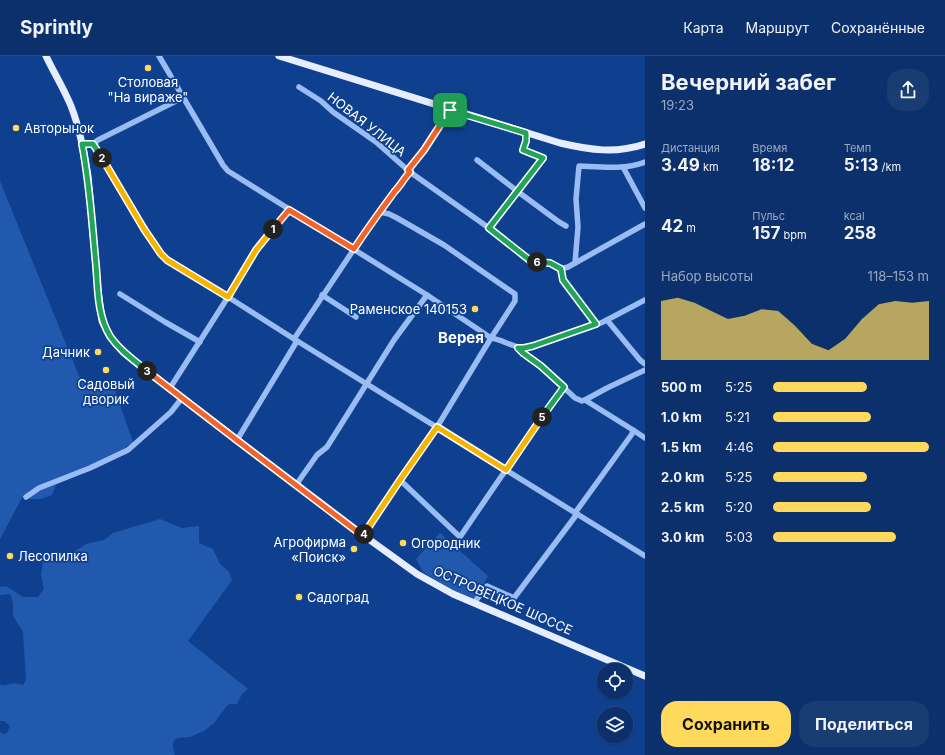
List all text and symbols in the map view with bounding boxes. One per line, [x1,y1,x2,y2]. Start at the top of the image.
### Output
text: Sprintly [20,16,93,39]
text: Карта [683,19,724,36]
text: Маршрут [746,19,809,36]
text: Сохранённые [831,19,925,36]
marker: Столовая "На вираже" [143,63,153,73]
text: Вечерний забег [661,69,836,95]
button: share [887,69,929,111]
place label: Столовая "На вираже" [108,74,188,105]
street label: НОВАЯ УЛИЦА [325,88,409,160]
pin [433,93,467,127]
text: 19:23 [661,97,694,113]
icon: arrive [439,99,461,121]
place label: Авторынок [24,120,94,136]
marker: Авторынок [11,123,21,133]
text: Дистанция [661,141,720,155]
text: Время [752,141,787,155]
text: Темп [844,141,871,155]
pin: 2 [92,148,112,168]
text: 2 [99,151,105,165]
text: 3.49 [661,155,700,175]
text: 18:12 [752,155,794,175]
text: 5:13 [844,155,879,175]
text: km [700,160,719,174]
text: /km [879,160,901,174]
text: Пульс [752,209,785,223]
text: kcal [844,209,865,223]
text: 42 [661,216,683,236]
pin: 1 [263,219,283,239]
text: m [683,221,696,235]
text: 1 [271,222,275,236]
text: 157 [752,223,780,243]
text: 258 [844,223,876,243]
text: bpm [780,228,807,242]
pin: 6 [527,252,547,272]
text: 6 [533,255,541,269]
text: Набор высоты [661,268,753,284]
text: 118–153 m [868,268,929,284]
place label: Раменское 140153 [350,301,467,317]
marker: Раменское 140153 [470,304,480,314]
district label: Верея [438,328,484,347]
place label: Дачник [42,344,90,360]
marker: Дачник [93,347,103,357]
pin: 3 [137,361,157,381]
text: 3 [143,364,151,378]
marker: Садовый дворик [101,365,111,375]
place label: Садовый дворик [77,376,135,407]
text: 500 m [661,379,702,395]
text: 5:25 [725,379,752,395]
pin: 5 [532,407,552,427]
text: 1.0 km [661,409,702,425]
text: 5:21 [725,409,750,425]
text: 5 [538,410,546,424]
text: 1.5 km [661,439,702,455]
text: 4:46 [725,439,754,455]
text: 2.0 km [661,469,704,485]
text: 5:25 [725,469,752,485]
text: 2.5 km [661,499,704,515]
text: 5:20 [725,499,753,515]
pin: 4 [354,524,374,544]
text: 4 [360,527,368,541]
text: 3.0 km [661,529,704,545]
text: 5:03 [725,529,753,545]
place label: Агрофирма «Поиск» [273,534,346,565]
place label: Огородник [411,535,481,551]
marker: Огородник [398,538,408,548]
marker: Агрофирма «Поиск» [349,544,359,554]
place label: Лесопилка [18,548,88,564]
marker: Лесопилка [5,551,15,561]
street label: ОСТРОВЕЦКОЕ ШОССЕ [431,562,575,638]
place label: Садоград [307,589,369,605]
marker: Садоград [294,592,304,602]
map controls [597,663,633,743]
button: locate [597,663,633,699]
button: Сохранить [661,701,791,747]
button: Поделиться [799,701,929,747]
button: layers [597,707,633,743]

